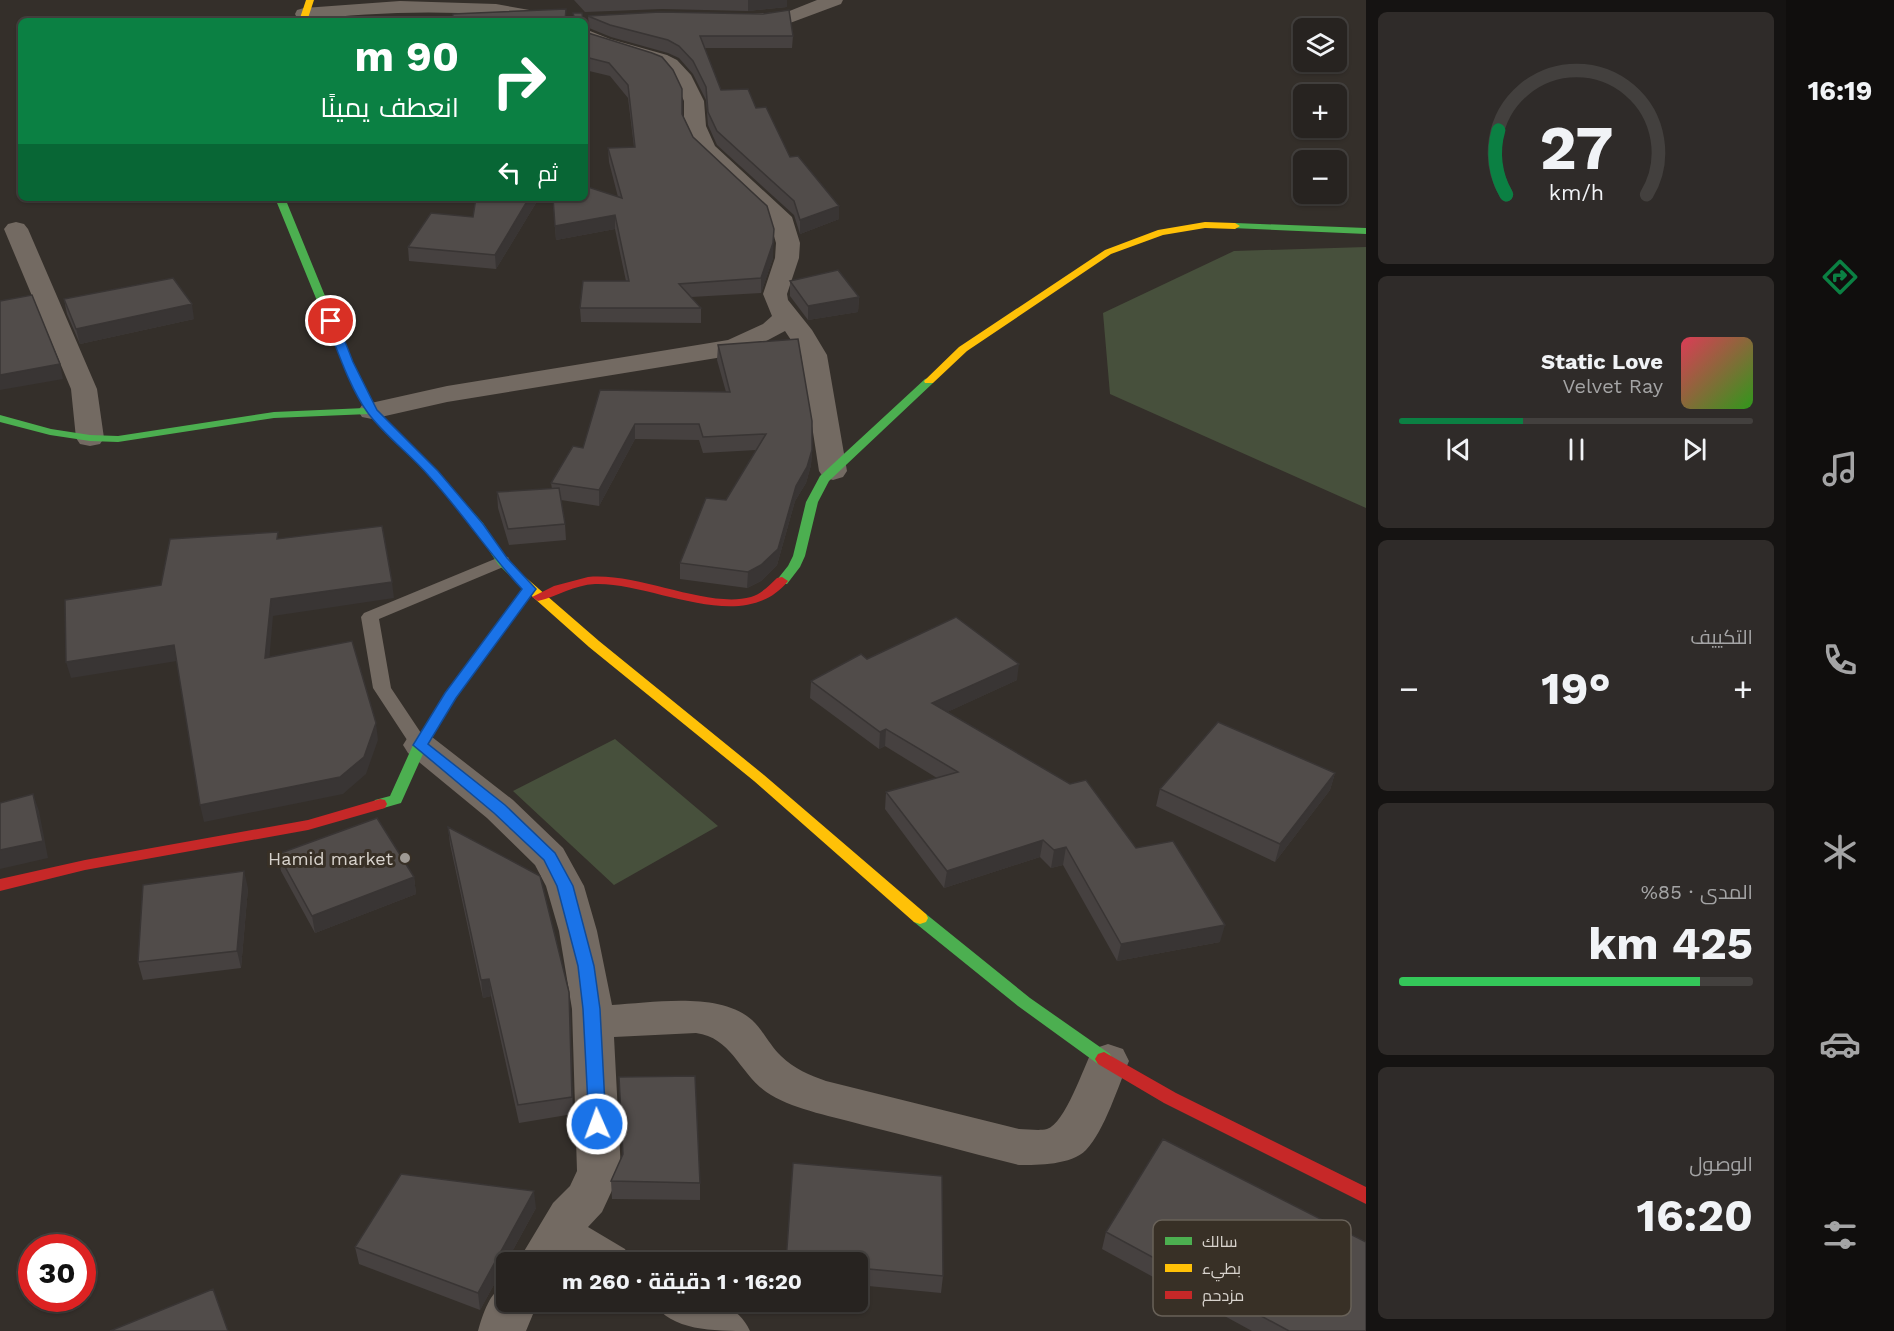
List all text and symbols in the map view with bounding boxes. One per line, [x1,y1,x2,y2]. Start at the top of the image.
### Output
map controls [1293,18,1347,204]
button: layers [1293,18,1347,72]
text: 90 m [355,32,459,81]
icon: right [480,42,558,120]
text: 16:19 [1808,75,1872,107]
button: + [1293,84,1347,138]
text: انعطف يمينًا [320,92,459,124]
text: 27 [1539,111,1613,184]
button: − [1293,150,1347,204]
icon: left [493,156,526,189]
text: ثم [538,161,558,186]
text: km/h [1548,180,1604,205]
icon: directions [1819,256,1861,298]
pin [305,295,356,346]
icon: arrive [314,304,347,337]
text: Static Love [1541,349,1663,374]
text: Velvet Ray [1563,374,1663,398]
icon: previous [1442,433,1475,466]
icon: pause [1560,433,1593,466]
icon: next [1678,433,1711,466]
icon: music [1819,448,1861,490]
text: التكييف [1690,625,1753,649]
icon: phone [1819,639,1861,681]
text: 19° [1541,662,1611,715]
text: − [1399,669,1419,708]
text: + [1733,669,1753,708]
icon: climate [1819,831,1861,873]
place label: Hamid market [268,848,393,869]
marker: Hamid market [398,851,412,865]
text: المدى · 85% [1641,880,1753,904]
text: 425 km [1588,917,1753,970]
icon: car [1819,1023,1861,1065]
position arrow [565,1092,629,1156]
text: الوصول [1689,1152,1753,1176]
text: 16:20 [1636,1189,1753,1242]
icon: filters [1819,1214,1861,1256]
legend [1153,1220,1351,1316]
text: سالك [1202,1232,1237,1251]
speed limit sign: 30 [18,1234,96,1312]
text: بطيء [1202,1259,1241,1282]
text: 16:20 · 1 دقيقة · 260 m [562,1269,802,1294]
text: مزدحم [1202,1286,1244,1307]

